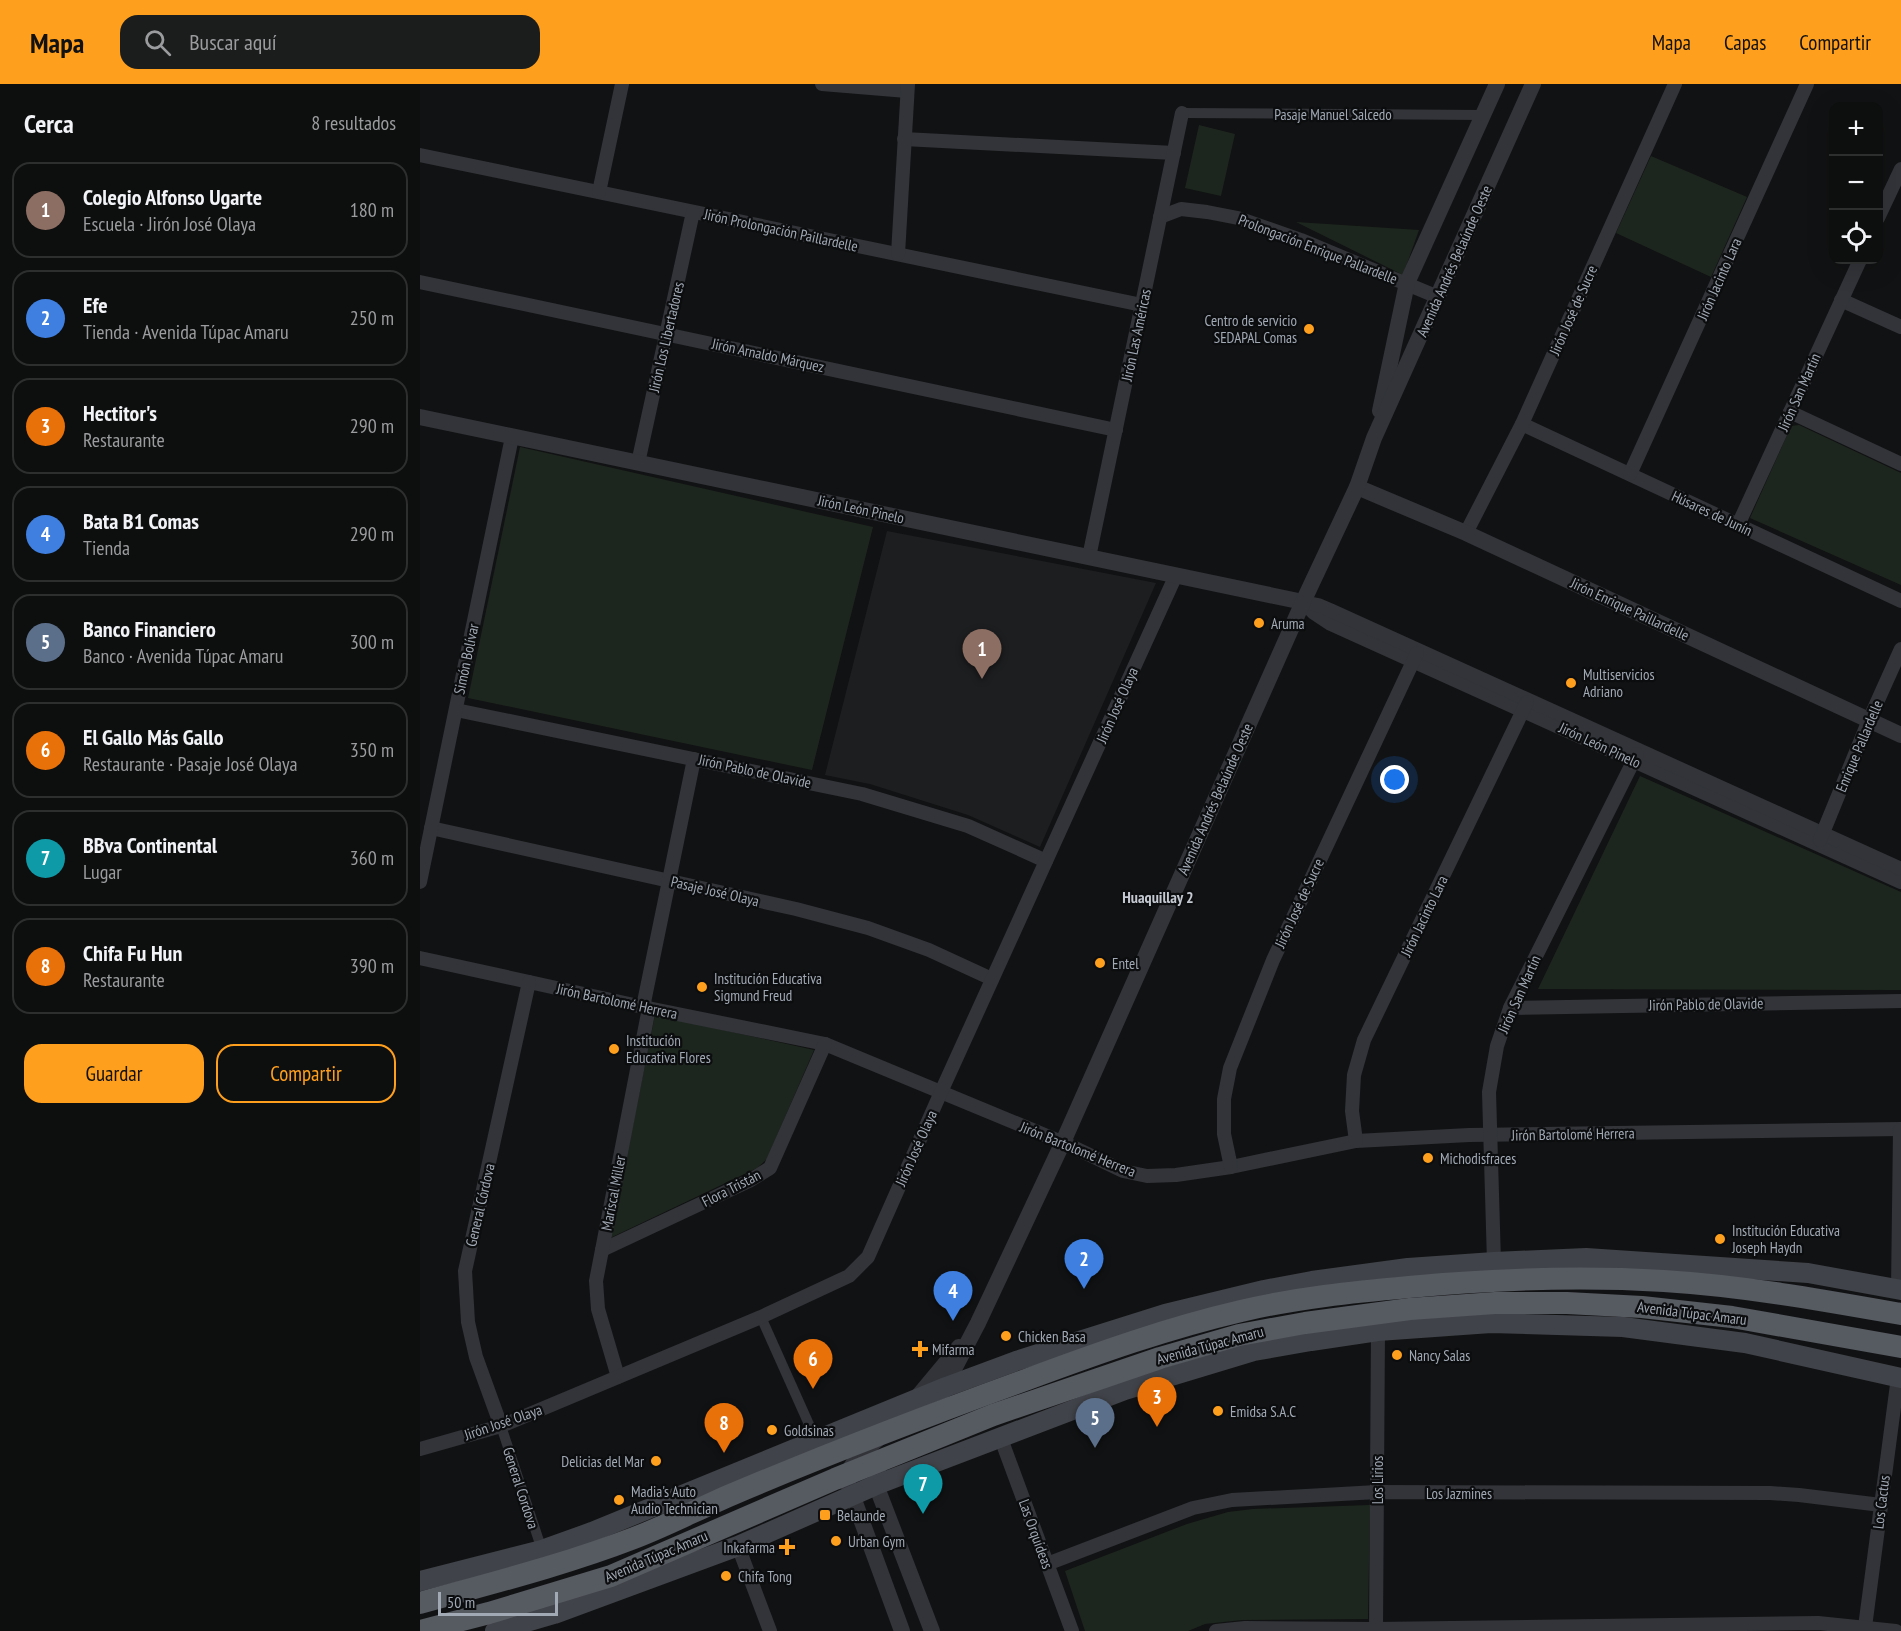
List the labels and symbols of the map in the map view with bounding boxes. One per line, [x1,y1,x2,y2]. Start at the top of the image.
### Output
street label: Pasaje Manuel Salcedo [1274,105,1392,124]
street label: Avenida Andrés Belaúnde Oeste [1412,182,1496,340]
street label: Jirón Prolongación Paillardelle [701,204,860,256]
street label: Prolongación Enrique Pallardelle [1236,210,1400,288]
street label: Jirón Jacinto Lara [1692,235,1746,324]
street label: Jirón José de Sucre [1544,262,1601,359]
street label: Jirón Los Libertadores [644,280,688,395]
street label: Jirón Las Américas [1117,287,1155,384]
place label: Centro de servicio SEDAPAL Comas [1204,311,1297,347]
marker: Centro de servicio SEDAPAL Comas [1302,322,1316,336]
street label: Jirón Arnaldo Márquez [709,334,826,376]
street label: Jirón San Martín [1773,350,1825,435]
street label: Húsares de Junín [1669,486,1755,540]
street label: Jirón León Pinelo [815,490,906,527]
street label: Jirón Enrique Paillardelle [1567,573,1692,645]
place label: Aruma [1271,614,1304,633]
marker: Aruma [1252,616,1266,630]
street label: Simón Bolívar [449,621,483,696]
pin: 1 [962,630,1002,679]
street label: Jirón José Olaya [1091,664,1142,747]
place label: Multiservicios Adriano [1583,665,1655,701]
marker: Multiservicios Adriano [1564,676,1578,690]
street label: Enrique Pallardelle [1831,697,1887,795]
street label: Jirón León Pinelo [1555,717,1644,772]
street label: Avenida Andrés Belaúnde Oeste [1173,720,1257,878]
street label: Jirón Pablo de Olavide [696,750,813,792]
your location [1380,765,1409,794]
street label: Jirón José de Sucre [1270,855,1328,952]
street label: Pasaje José Olaya [669,872,761,910]
street label: Jirón Jacinto Lara [1396,872,1452,961]
district label: Huaquillay 2 [1122,887,1194,907]
street label: Jirón San Martín [1493,952,1545,1037]
place label: Entel [1112,954,1139,973]
marker: Entel [1093,956,1107,970]
place label: Institución Educativa Sigmund Freud [714,969,822,1005]
street label: Jirón Bartolomé Herrera [554,979,679,1023]
marker: Institución Educativa Sigmund Freud [695,980,709,994]
street label: Jirón Pablo de Olavide [1648,994,1763,1015]
place label: Institución Educativa Flores [626,1031,711,1067]
marker: Institución Educativa Flores [607,1042,621,1056]
street label: Jirón José Olaya [890,1107,941,1190]
street label: Jirón Bartolomé Herrera [1016,1117,1139,1181]
street label: Jirón Bartolomé Herrera [1510,1123,1635,1145]
place label: Michodisfraces [1440,1149,1516,1168]
marker: Michodisfraces [1421,1151,1435,1165]
street label: Mariscal Miller [596,1153,630,1232]
street label: General Córdova [461,1162,499,1248]
street label: Flora Tristán [698,1165,764,1211]
place label: Institución Educativa Joseph Haydn [1731,1221,1840,1257]
marker: Institución Educativa Joseph Haydn [1713,1232,1727,1246]
pin: 2 [1064,1240,1104,1289]
pin: 4 [934,1272,972,1321]
street label: Avenida Túpac Amaru [1636,1297,1748,1329]
street label: Avenida Túpac Amaru [1154,1322,1266,1368]
place label: Chicken Basa [1018,1327,1086,1346]
marker: Chicken Basa [999,1329,1013,1343]
pin: 6 [794,1340,832,1389]
place label: Mifarma [932,1340,975,1359]
marker: Mifarma [913,1342,927,1356]
place label: Nancy Salas [1409,1346,1470,1365]
marker: Nancy Salas [1390,1348,1404,1362]
pin: 3 [1138,1378,1176,1427]
pin: 5 [1076,1398,1114,1448]
street label: Jirón José Olaya [461,1400,544,1445]
place label: Emidsa S.A.C [1230,1402,1296,1421]
pin: 8 [704,1404,744,1453]
marker: Emidsa S.A.C [1211,1404,1225,1418]
place label: Goldsinas [784,1421,834,1440]
marker: Goldsinas [765,1423,779,1437]
street label: General Cordova [499,1445,543,1531]
place label: Delicias del Mar [561,1452,645,1471]
marker: Delicias del Mar [649,1454,663,1468]
street label: Los Lirios [1368,1456,1387,1504]
pin: 7 [904,1464,942,1514]
street label: Los Cactus [1868,1474,1894,1530]
place label: Madia's Auto Audio Technician [631,1482,718,1518]
street label: Los Jazmines [1426,1484,1492,1503]
marker: Madia's Auto Audio Technician [612,1493,626,1507]
street label: Las Orquídeas [1015,1497,1057,1571]
place label: Belaunde [837,1506,886,1525]
marker: Belaunde [818,1508,832,1522]
street label: Avenida Túpac Amaru [602,1526,710,1586]
place label: Urban Gym [848,1532,905,1551]
marker: Urban Gym [829,1534,843,1548]
place label: Inkafarma [723,1538,775,1557]
marker: Inkafarma [780,1540,794,1554]
place label: Chifa Tong [738,1567,792,1586]
marker: Chifa Tong [719,1569,733,1583]
scale bar [438,1589,558,1616]

